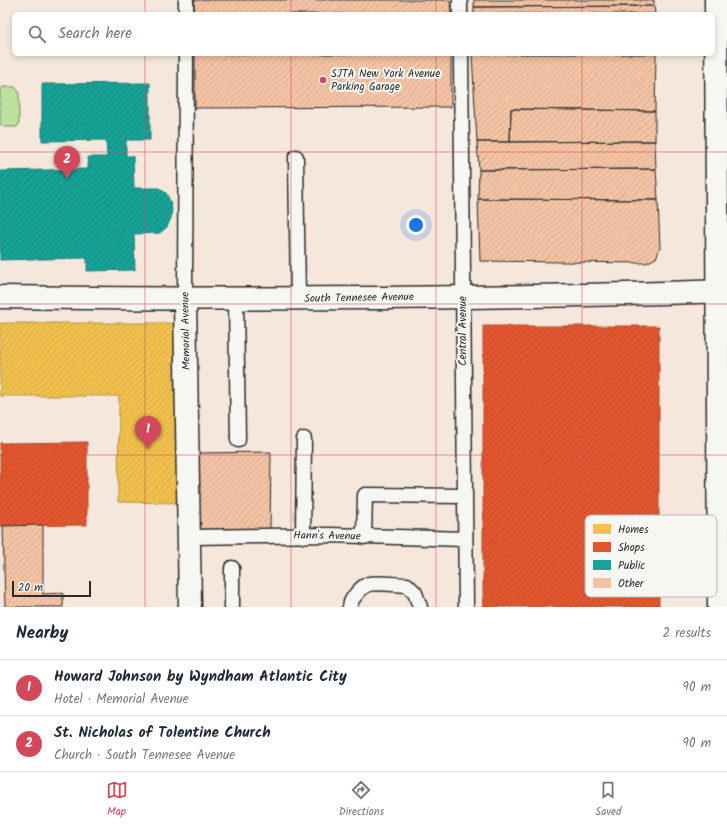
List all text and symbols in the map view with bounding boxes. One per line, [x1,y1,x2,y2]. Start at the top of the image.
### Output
search box [12,12,715,56]
text: Search here [58,22,132,46]
icon: search [26,23,48,45]
place label: SJTA New York Avenue Parking Garage [331,65,440,96]
marker: SJTA New York Avenue Parking Garage [318,75,328,85]
pin: 2 [54,146,80,179]
your location [406,215,426,235]
street label: South Tennesee Avenue [304,288,414,308]
street label: Memorial Avenue [176,292,196,370]
street label: Central Avenue [454,296,472,366]
pin: 1 [135,416,161,449]
legend [585,515,717,597]
text: Homes [618,521,649,539]
street label: Hann's Avenue [293,526,361,546]
text: Shops [618,539,645,557]
text: Public [618,557,645,575]
text: Other [618,575,645,593]
scale bar [12,579,91,598]
text: 20 m [18,579,43,597]
text: Nearby [16,620,68,647]
text: 2 results [663,623,711,644]
text: Howard Johnson by Wyndham Atlantic City [54,665,347,689]
text: 1 [27,677,31,698]
text: 90 m [683,677,711,698]
text: Hotel · Memorial Avenue [54,689,189,710]
text: St. Nicholas of Tolentine Church [54,721,271,745]
text: 2 [25,733,33,754]
text: 90 m [683,733,711,754]
text: Church · South Tennesee Avenue [54,745,235,766]
tab: Map [106,779,128,821]
tab: Directions [339,779,384,821]
tab: Saved [595,779,621,821]

